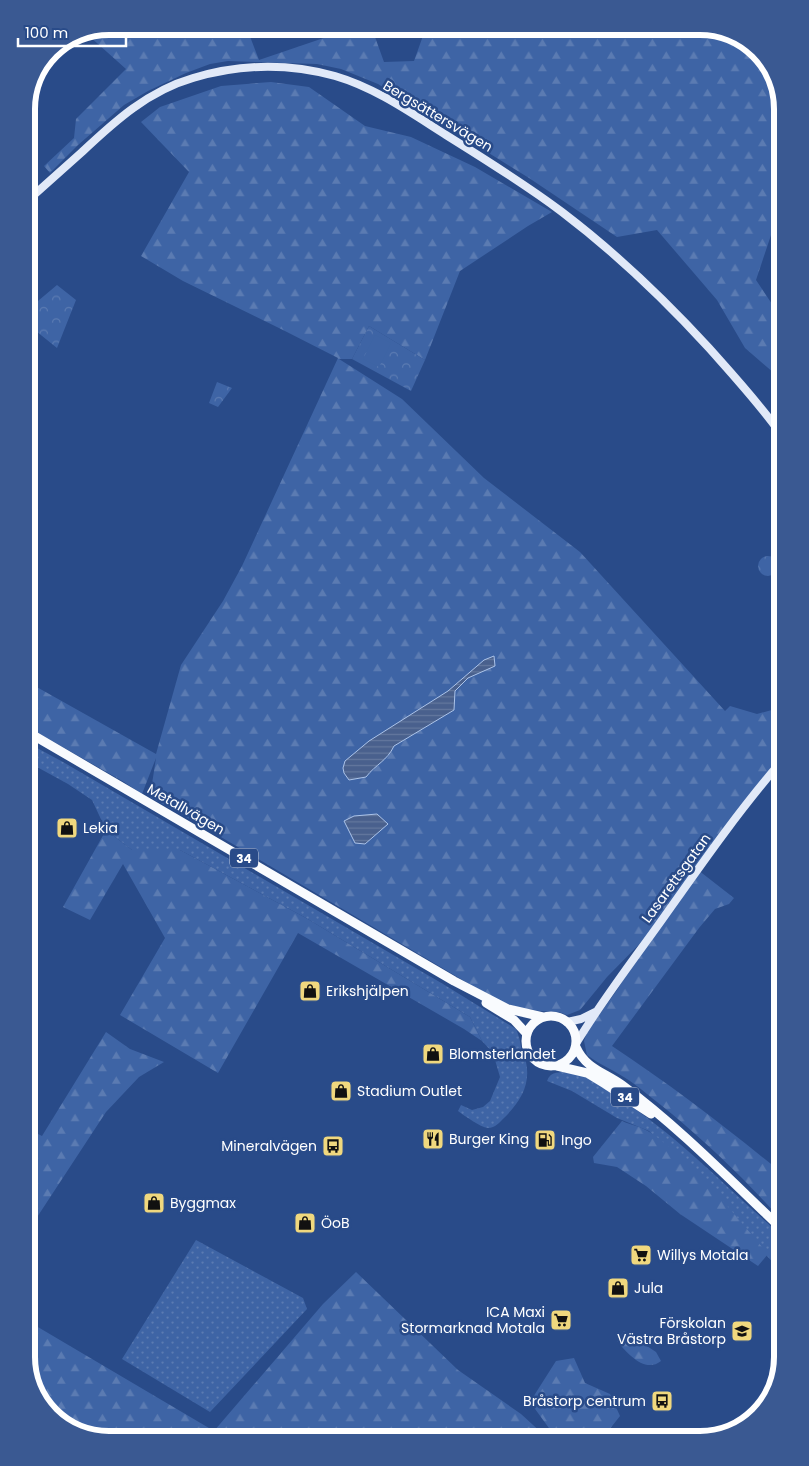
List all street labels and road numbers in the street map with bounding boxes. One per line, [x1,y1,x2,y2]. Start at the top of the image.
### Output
street label: Bergsättersvägen [379,75,497,157]
street label: Metallvägen [143,779,229,839]
street label: Lasarettsgatan [637,829,715,927]
road number: 34 [230,848,258,868]
road number: 34 [611,1088,639,1106]

